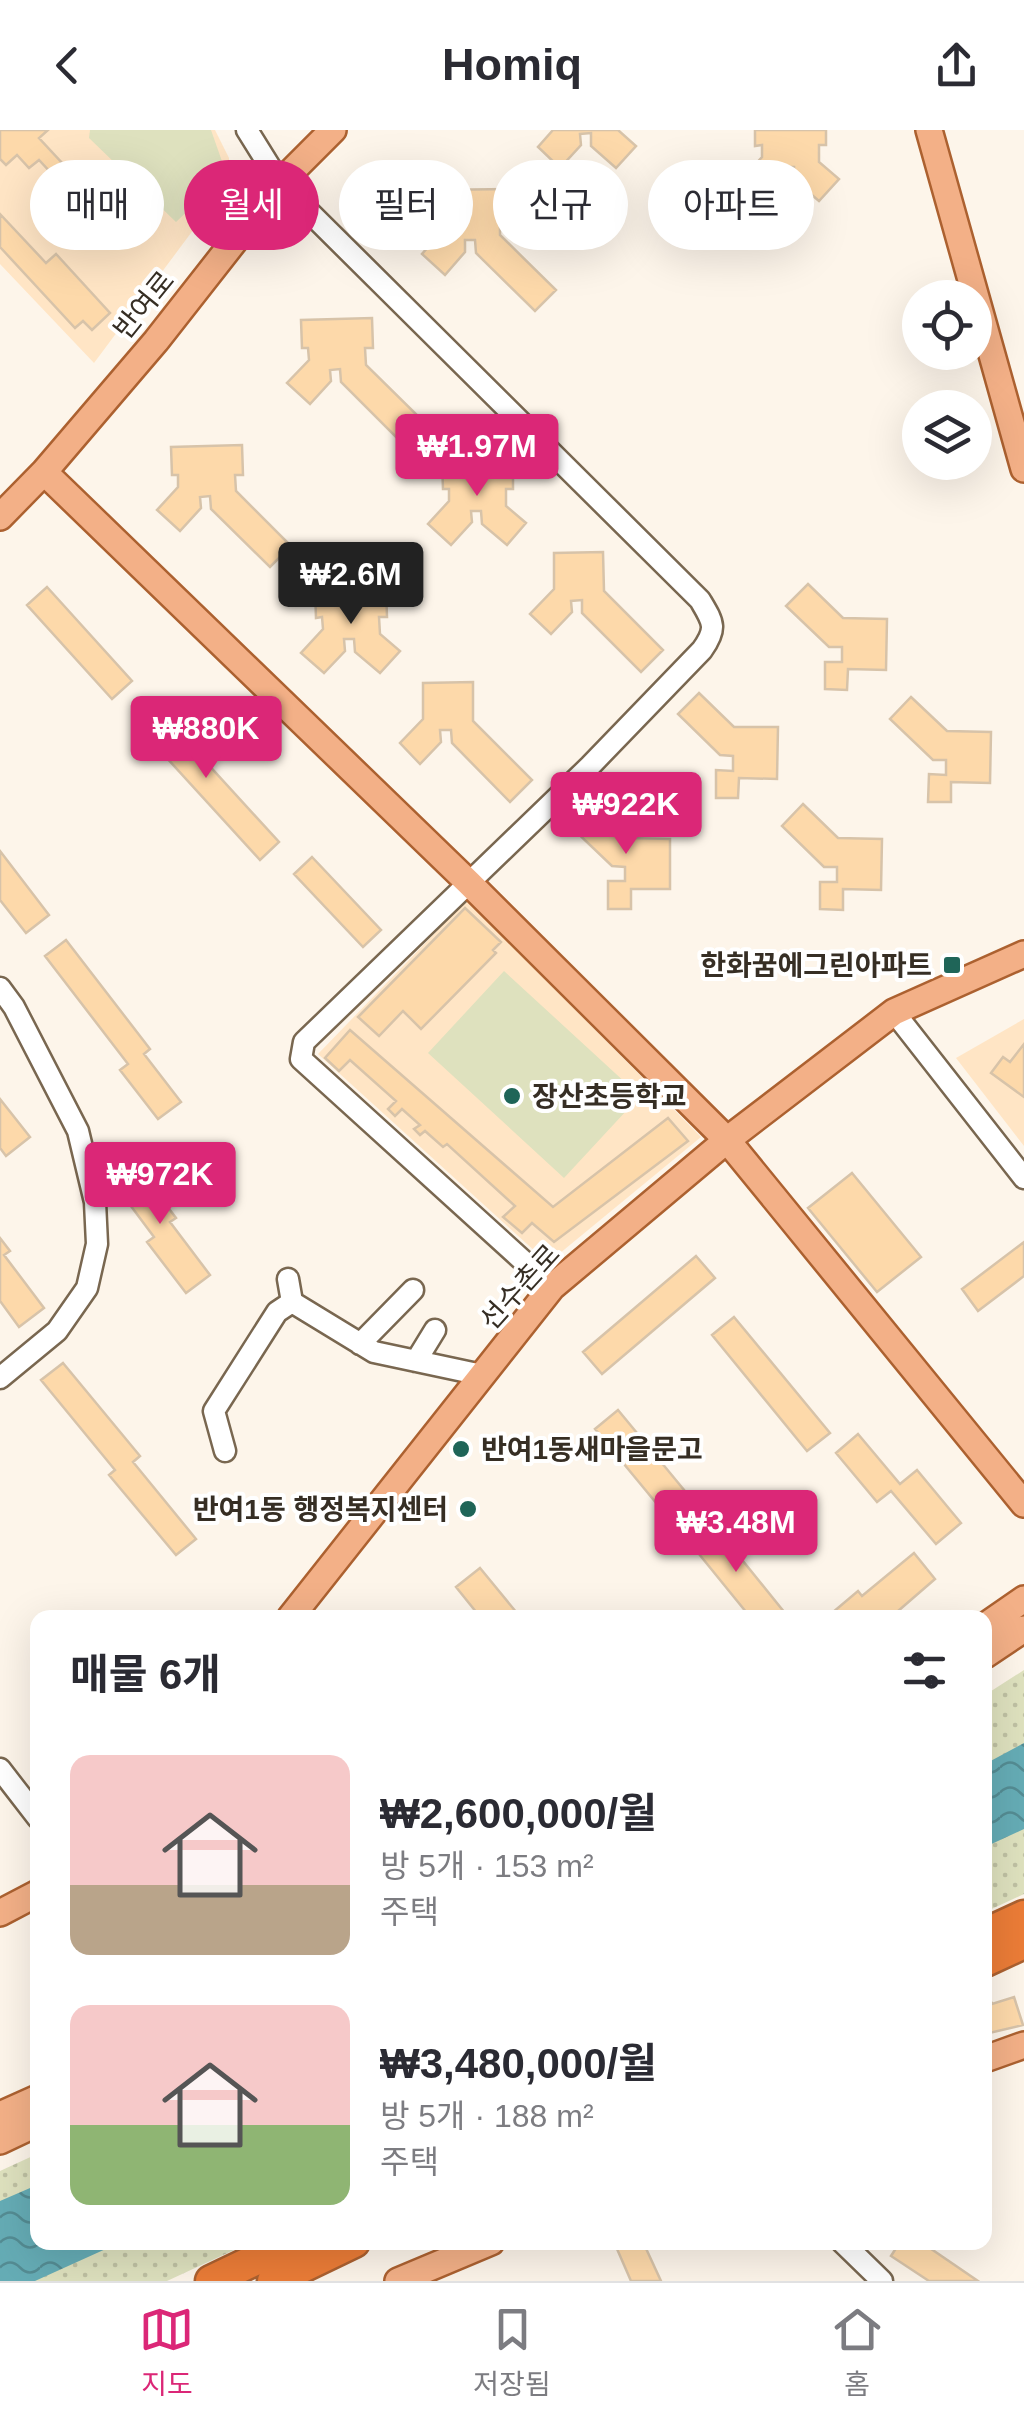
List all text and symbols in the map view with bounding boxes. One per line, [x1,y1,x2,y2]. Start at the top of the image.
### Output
icon: back [40,38,95,93]
icon: share [929,38,984,93]
text: Homiq [442,39,582,90]
chip: 매매 [30,160,164,250]
chip: 월세 [184,160,319,250]
chip: 필터 [339,160,473,250]
chip: 신규 [493,160,628,250]
chip: 아파트 [648,160,814,250]
street label: 반여로 [108,265,180,345]
map controls [902,280,992,480]
button: locate [902,280,992,370]
button: layers [902,390,992,480]
pin: ₩1.97M [396,414,558,499]
text: ₩1.97M [417,428,537,464]
pin: ₩2.6M [281,542,421,627]
text: ₩2.6M [300,556,402,592]
pin: ₩880K [136,696,276,781]
text: ₩880K [153,710,259,746]
pin: ₩922K [556,772,696,857]
text: ₩922K [573,786,679,822]
place label: 한화꿈에그린아파트 [700,950,932,981]
marker: 한화꿈에그린아파트 [941,954,963,976]
place label: 장산초등학교 [532,1081,687,1112]
marker: 장산초등학교 [501,1085,523,1107]
pin: ₩972K [90,1142,230,1227]
text: ₩972K [107,1156,213,1192]
street label: 선수촌로 [474,1238,566,1336]
place label: 반여1동새마을문고 [481,1434,703,1465]
marker: 반여1동새마을문고 [450,1438,472,1460]
pin: ₩3.48M [655,1490,817,1575]
place label: 반여1동 행정복지센터 [193,1494,448,1525]
marker: 반여1동 행정복지센터 [457,1498,479,1520]
text: ₩3.48M [676,1504,796,1540]
icon: filters [897,1643,952,1698]
text: 매물 6개 [70,1651,221,1698]
text: ₩2,600,000/월 [380,1790,657,1837]
icon: home [150,1795,270,1915]
text: 방 5개 · 153 m² [380,1848,594,1884]
text: 주택 [380,1894,439,1930]
text: ₩3,480,000/월 [380,2040,657,2087]
icon: home [150,2045,270,2165]
text: 방 5개 · 188 m² [380,2098,594,2134]
text: 주택 [380,2144,439,2180]
tab: 지도 [139,2302,194,2402]
tab: 저장됨 [473,2302,551,2402]
tab: 홈 [830,2302,885,2402]

